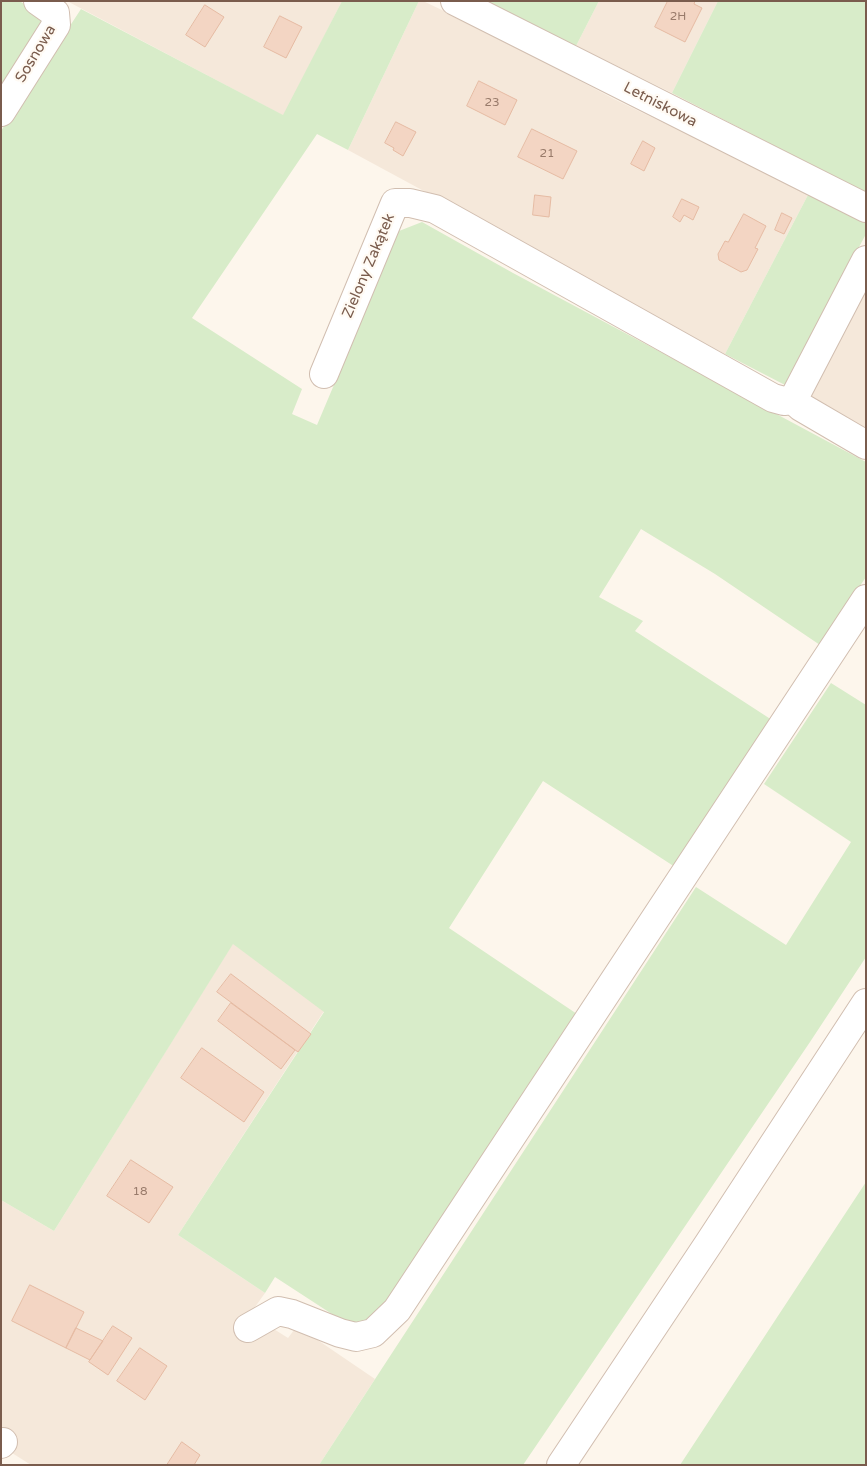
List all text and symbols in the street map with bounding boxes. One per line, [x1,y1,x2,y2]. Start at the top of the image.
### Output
house number: 2H [670,10,686,24]
street label: Sosnowa [12,22,60,86]
street label: Letniskowa [620,79,700,131]
house number: 23 [484,96,500,110]
house number: 21 [539,147,555,161]
street label: Zielony Zakątek [339,211,399,321]
house number: 18 [132,1185,148,1199]

